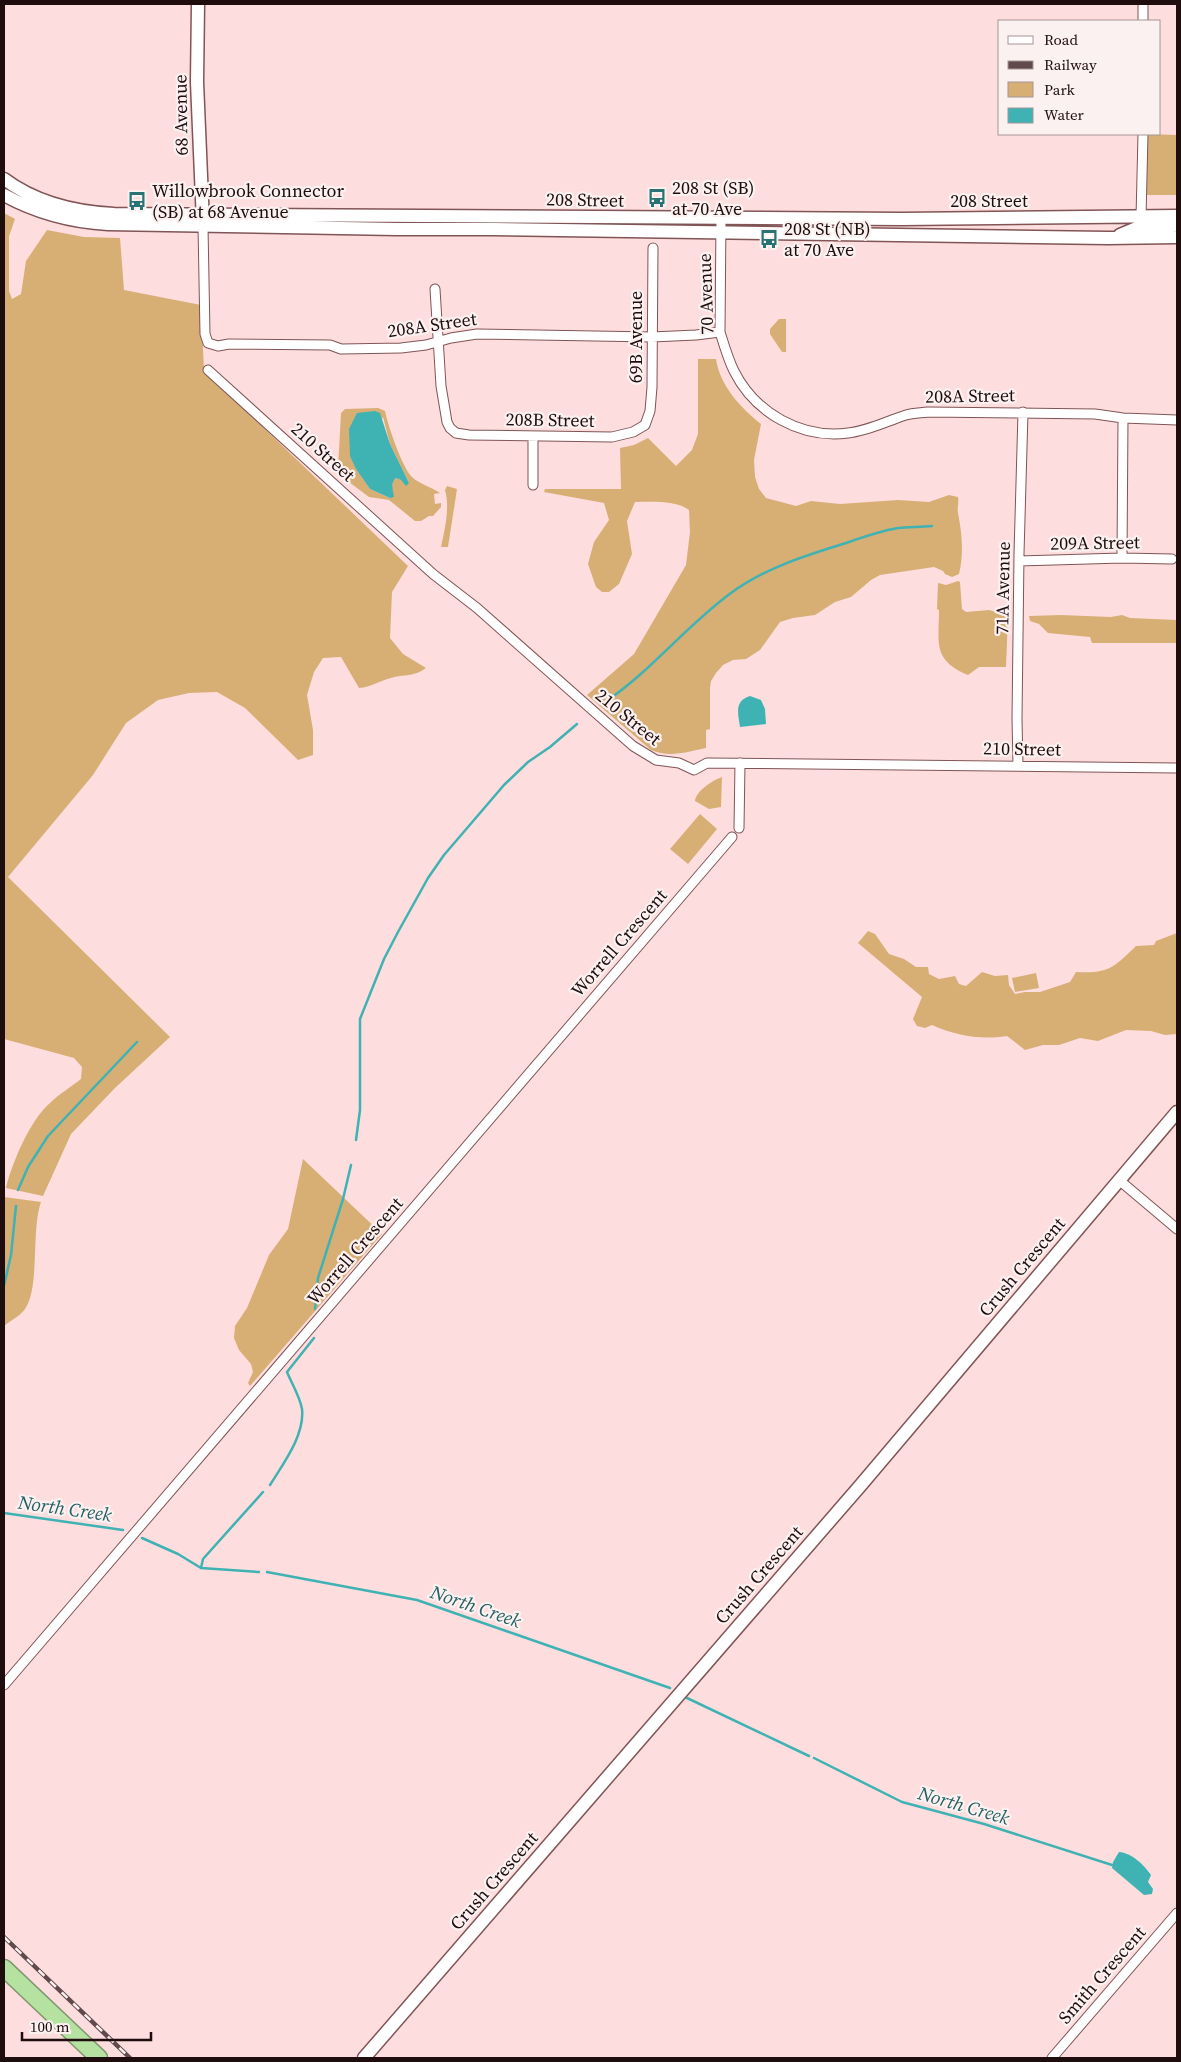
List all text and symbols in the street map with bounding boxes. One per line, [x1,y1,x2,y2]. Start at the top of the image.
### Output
legend [998,20,1161,135]
text: Road [1044,29,1078,50]
text: Railway [1044,54,1097,75]
street label: 68 Avenue [167,74,194,156]
text: Park [1044,79,1076,100]
text: Water [1044,104,1085,125]
place label: 208 St (SB) at 70 Ave [672,175,754,221]
place label: Willowbrook Connector (SB) at 68 Avenue [152,178,344,224]
street label: 208 Street [546,186,624,213]
bus stop icon: 208 St (SB) at 70 Ave [646,187,668,209]
street label: 208 Street [950,188,1028,213]
bus stop icon: Willowbrook Connector (SB) at 68 Avenue [126,190,148,212]
place label: 208 St (NB) at 70 Ave [784,216,871,262]
bus stop icon: 208 St (NB) at 70 Ave [758,228,780,250]
street label: 70 Avenue [692,253,719,335]
street label: 69B Avenue [623,291,648,383]
street label: 208A Street [386,306,478,343]
street label: 208A Street [925,382,1015,409]
street label: 208B Street [505,406,595,433]
street label: 210 Street [286,416,361,487]
street label: 209A Street [1050,529,1140,556]
street label: 71A Avenue [989,541,1016,635]
street label: 210 Street [590,682,666,751]
street label: 210 Street [983,735,1061,762]
street label: Worrell Crescent [565,883,673,1002]
street label: Worrell Crescent [301,1191,409,1310]
street label: Crush Crescent [973,1212,1071,1322]
water label: North Creek [16,1488,113,1527]
street label: Crush Crescent [709,1520,808,1629]
water label: North Creek [426,1578,525,1634]
water label: North Creek [914,1779,1013,1830]
street label: Crush Crescent [444,1826,543,1935]
street label: Smith Crescent [1052,1920,1151,2029]
scale bar [22,2010,151,2042]
text: 100 m [30,2016,70,2037]

